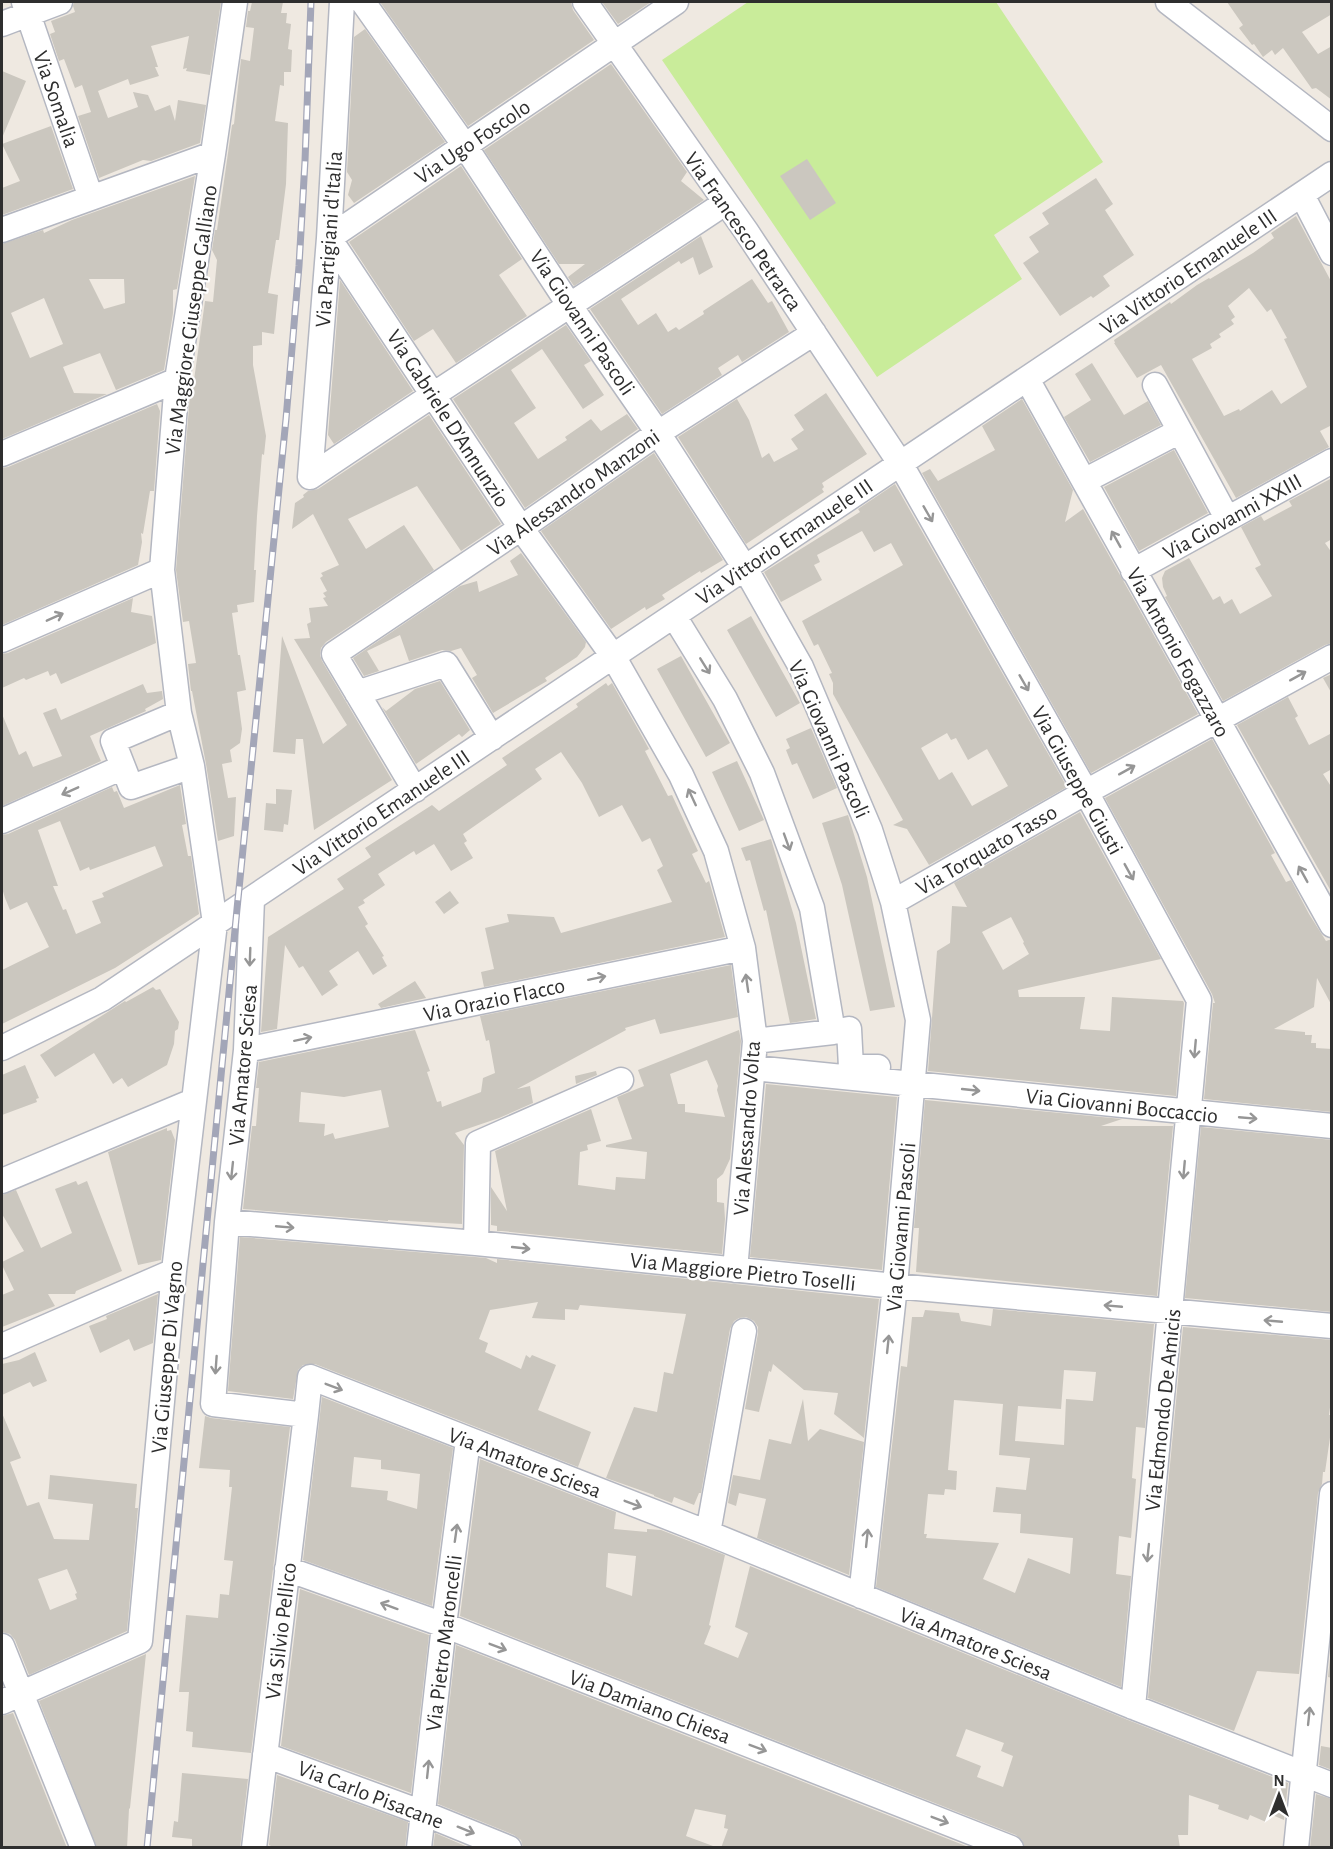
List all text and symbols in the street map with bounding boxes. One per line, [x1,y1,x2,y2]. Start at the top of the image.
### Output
street label: Via Somalia [29,48,83,151]
street label: Via Ugo Foscolo [411,95,534,188]
street label: Via Francesco Petrarca [680,148,806,315]
street label: Via Partigiani d'Italia [312,150,346,328]
street label: Via Maggiore Giuseppe Galliano [161,184,221,457]
street label: Via Vittorio Emanuele III [1096,205,1281,339]
street label: Via Giovanni Pascoli [525,246,639,399]
street label: Via Gabriele D'Annunzio [383,326,514,511]
street label: Via Alessandro Manzoni [483,425,664,561]
street label: Via Giovanni XXIII [1159,470,1305,564]
street label: Via Vittorio Emanuele III [692,475,877,609]
one-way arrow [923,505,935,522]
one-way arrow [1110,531,1122,548]
street label: Via Antonio Fogazzaro [1122,564,1234,741]
one-way arrow [46,610,64,622]
one-way arrow [699,657,711,674]
street label: Via Giovanni Pascoli [784,657,874,822]
one-way arrow [1289,670,1306,682]
one-way arrow [1019,674,1031,691]
street label: Via Giuseppe Giusti [1027,703,1127,858]
street label: Via Vittorio Emanuele III [289,746,474,880]
one-way arrow [1118,764,1135,776]
one-way arrow [61,785,79,797]
one-way arrow [685,789,697,807]
street label: Via Torquato Tasso [912,801,1061,899]
one-way arrow [783,832,794,850]
one-way arrow [1123,863,1135,880]
one-way arrow [1297,866,1309,883]
one-way arrow [244,947,255,967]
one-way arrow [587,972,606,983]
street label: Via Orazio Flacco [421,974,567,1026]
one-way arrow [742,974,753,993]
street label: Via Amatore Sciesa [225,983,261,1147]
one-way arrow [294,1032,313,1044]
one-way arrow [1189,1039,1200,1059]
street label: Via Alessandro Volta [730,1040,764,1216]
one-way arrow [960,1085,980,1096]
street label: Via Giovanni Boccaccio [1025,1085,1219,1127]
one-way arrow [1238,1113,1258,1124]
street label: Via Giovanni Pascoli [883,1141,919,1313]
one-way arrow [1178,1160,1189,1180]
one-way arrow [226,1161,237,1180]
one-way arrow [274,1222,294,1233]
one-way arrow [510,1243,530,1254]
street label: Via Maggiore Pietro Toselli [629,1249,857,1295]
street label: Via Giuseppe Di Vagno [148,1260,186,1454]
one-way arrow [1103,1300,1123,1311]
street label: Via Edmondo De Amicis [1141,1308,1185,1513]
one-way arrow [1264,1315,1284,1326]
one-way arrow [883,1334,894,1354]
one-way arrow [210,1355,221,1375]
one-way arrow [324,1382,343,1393]
street label: Via Amatore Sciesa [445,1424,604,1502]
one-way arrow [623,1499,642,1510]
one-way arrow [451,1524,462,1544]
one-way arrow [862,1528,873,1548]
one-way arrow [1142,1542,1153,1562]
street label: Via Pietro Maroncelli [422,1554,466,1733]
street label: Via Silvio Pellico [262,1561,300,1701]
one-way arrow [380,1599,399,1610]
street label: Via Amatore Sciesa [896,1603,1055,1684]
one-way arrow [489,1642,507,1653]
street label: Via Damiano Chiesa [566,1666,733,1748]
one-way arrow [1304,1707,1315,1727]
one-way arrow [748,1744,767,1755]
street label: Via Carlo Pisacane [295,1757,447,1833]
one-way arrow [423,1759,434,1779]
north arrow [1249,1765,1309,1825]
text: N [1273,1773,1285,1789]
one-way arrow [930,1815,949,1826]
one-way arrow [456,1825,475,1836]

